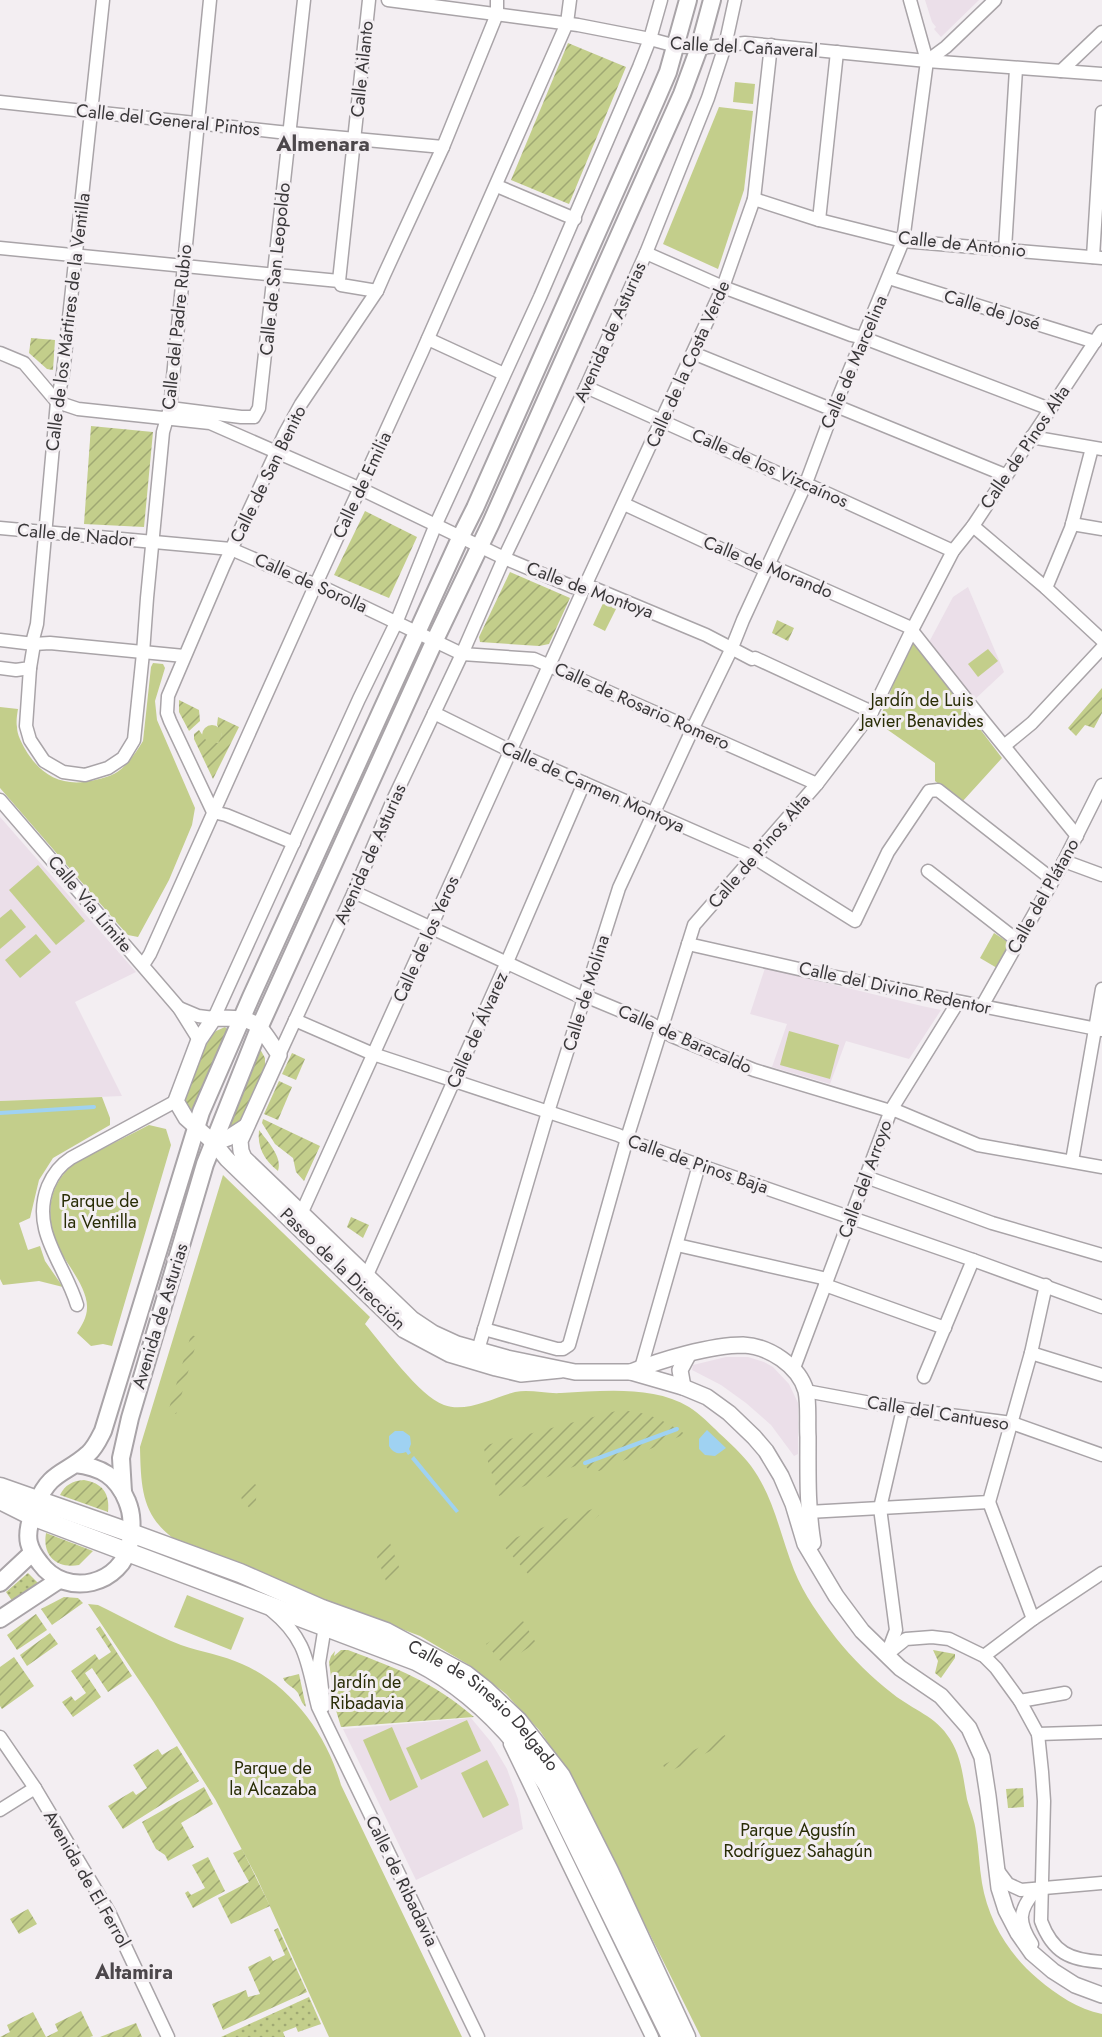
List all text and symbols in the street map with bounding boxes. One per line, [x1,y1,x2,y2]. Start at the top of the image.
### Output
street label: Calle Ailanto [344,19,380,119]
street label: Calle del Cañaveral [669,30,819,64]
street label: Calle del General Pintos [75,97,261,143]
district label: Almenara [275,129,370,159]
street label: Calle de San Leopoldo [253,181,297,357]
street label: Calle de los Mártires de la Ventilla [39,191,97,453]
street label: Calle de Antonio [897,224,1027,264]
street label: Calle del Padre Rubio [155,243,199,411]
street label: Avenida de Asturias [567,258,653,406]
street label: Calle de la Costa Verde [639,276,737,452]
street label: Calle de José [941,283,1043,337]
street label: Calle de Marcelina [814,291,894,433]
street label: Calle de Pinos Alta [974,380,1076,514]
street label: Calle de San Benito [223,401,313,547]
street label: Calle de los Vizcaínos [688,422,852,514]
street label: Calle de Emilia [326,427,398,543]
street label: Calle de Nador [16,517,137,553]
street label: Calle de Morando [699,529,837,605]
street label: Calle de Sorolla [250,546,372,620]
street label: Calle de Montoya [523,555,657,625]
street label: Calle de Rosario Romero [550,656,734,757]
park label: Jardín de Luis Javier Benavides [858,687,984,734]
street label: Calle de Carmen Montoya [497,735,689,839]
street label: Avenida de Asturias [327,780,413,928]
street label: Calle de Pinos Alta [702,788,816,914]
street label: Calle del Plátano [1001,834,1085,958]
street label: Calle Vía Límite [42,850,138,958]
street label: Calle de los Yeros [386,872,466,1006]
street label: Calle de Molina [556,932,616,1054]
street label: Calle del Divino Redentor [797,955,994,1021]
street label: Calle de Álvarez [440,967,515,1092]
street label: Calle de Baracaldo [614,998,756,1080]
street label: Calle del Arroyo [832,1116,898,1242]
street label: Calle de Pinos Baja [624,1128,772,1200]
park label: Parque de la Ventilla [61,1188,139,1235]
street label: Paseo de la Dirección [274,1202,412,1336]
street label: Avenida de Asturias [126,1240,194,1392]
street label: Calle del Cantueso [865,1389,1011,1437]
street label: Calle de Sinesio Delgado [403,1633,565,1777]
park label: Jardín de Ribadavia [330,1669,404,1716]
park label: Parque de la Alcazaba [229,1755,317,1802]
street label: Avenida de El Ferrol [37,1806,137,1952]
street label: Calle de Ribadavia [359,1811,445,1951]
park label: Parque Agustín Rodríguez Sahagún [723,1817,873,1864]
district label: Altamira [94,1958,173,1987]

